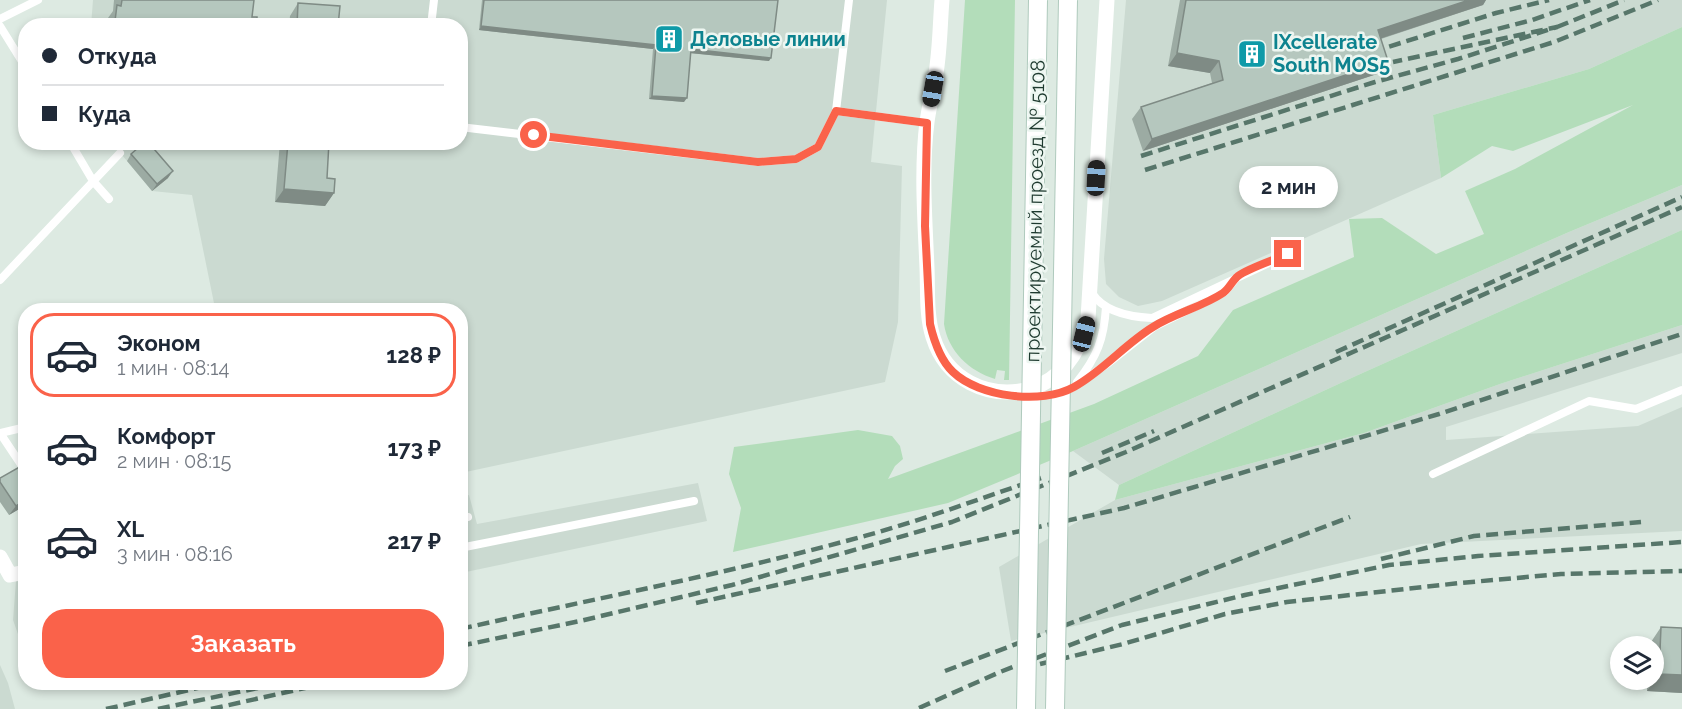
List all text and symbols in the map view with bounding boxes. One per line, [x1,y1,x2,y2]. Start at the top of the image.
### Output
building icon: Деловые линии [653,23,685,55]
place label: Деловые линии [690,27,846,51]
place label: IXcellerate South MOS5 [1273,30,1390,77]
building icon: IXcellerate South MOS5 [1236,38,1268,70]
text: Откуда [78,43,157,69]
street label: проектируемый проезд № 5108 [1020,60,1050,362]
car [921,70,945,108]
text: Куда [78,101,131,127]
route start [520,121,547,148]
car [1086,160,1106,196]
callout: 2 мин [1238,167,1338,209]
text: 2 мин [1261,175,1316,199]
route end [1274,240,1301,267]
car [1071,314,1097,354]
icon: car [45,328,99,382]
text: Эконом [117,330,201,356]
text: 128 ₽ [386,342,441,368]
text: 1 мин · 08:14 [117,356,230,380]
icon: car [45,421,99,475]
text: Комфорт [117,423,215,449]
text: 173 ₽ [387,435,441,461]
text: 2 мин · 08:15 [117,449,231,473]
icon: car [45,514,99,568]
text: XL [117,516,144,542]
text: 217 ₽ [387,528,441,554]
text: 3 мин · 08:16 [117,542,233,566]
button: Заказать [42,609,444,678]
map controls [1610,636,1664,690]
button: layers [1610,636,1664,690]

